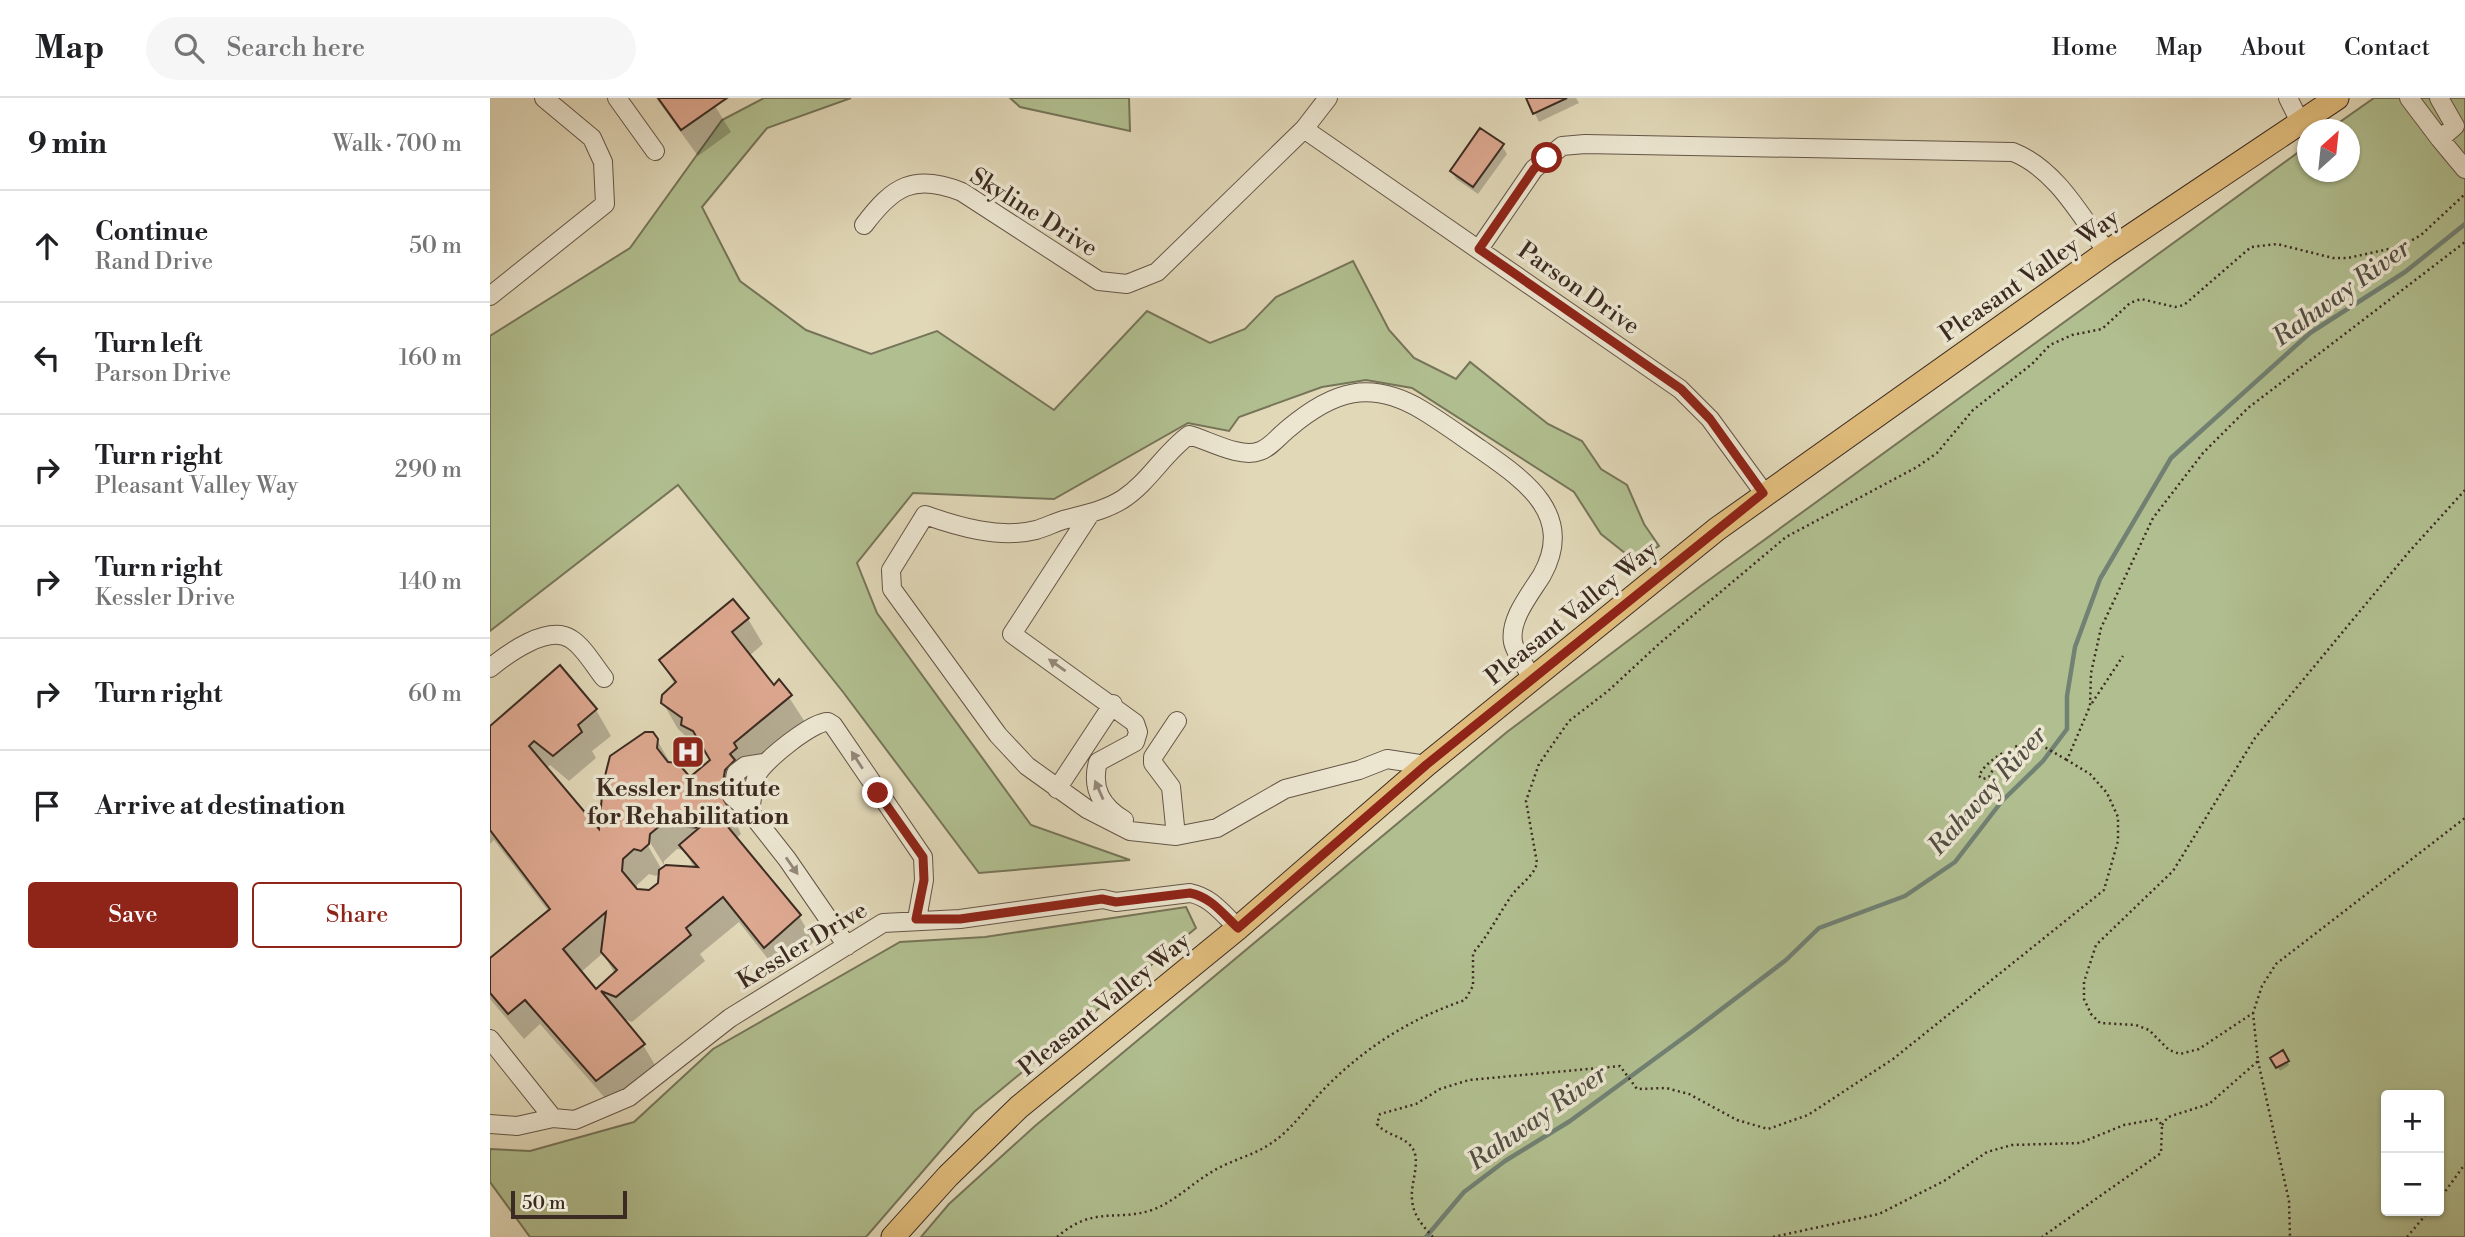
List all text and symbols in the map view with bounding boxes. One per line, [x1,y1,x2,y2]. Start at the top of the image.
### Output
search box [146,17,636,80]
text: Map [35,28,104,69]
icon: search [170,29,208,67]
text: Search here [226,32,365,64]
text: Home [2052,33,2117,63]
text: Map [2155,33,2203,63]
text: About [2241,33,2306,63]
text: Contact [2344,33,2430,63]
north arrow [2297,119,2360,182]
text: 9 min [28,125,107,163]
text: Walk · 700 m [332,130,462,158]
route start [1531,142,1562,173]
street label: Skyline Drive [964,162,1103,264]
street label: Pleasant Valley Way [1934,203,2125,349]
text: Continue [95,216,208,248]
icon: ahead [28,227,66,265]
text: 50 m [409,232,462,260]
water label: Rahway River [2266,232,2418,354]
street label: Parson Drive [1512,236,1645,342]
text: Rand Drive [95,248,213,276]
text: Turn left [95,328,203,360]
icon: left [28,339,66,377]
text: 160 m [399,344,462,372]
text: Parson Drive [95,360,231,388]
text: Turn right [95,440,223,472]
icon: right [28,451,66,489]
text: 290 m [395,456,462,484]
text: Pleasant Valley Way [95,472,298,500]
street label: Pleasant Valley Way [1480,535,1664,692]
text: Turn right [95,552,223,584]
icon: right [28,563,66,601]
text: 140 m [399,568,462,596]
text: Kessler Drive [95,584,235,612]
one-way arrow [1048,658,1066,672]
icon: right [28,675,66,713]
text: Turn right [95,678,223,710]
text: 60 m [408,680,462,708]
water label: Rahway River [1921,719,2055,863]
hospital icon: Kessler Institute for Rehabilitation [669,733,707,771]
one-way arrow [850,751,864,769]
place label: Kessler Institute for Rehabilitation [587,774,789,832]
route end [862,777,893,808]
one-way arrow [1093,780,1105,800]
icon: arrive [28,787,66,825]
text: Arrive at destination [95,790,345,822]
one-way arrow [785,857,799,875]
button: Save [28,882,238,948]
button: Share [252,882,462,948]
street label: Kessler Drive [732,895,873,996]
street label: Pleasant Valley Way [1013,926,1197,1083]
water label: Rahway River [1461,1058,1614,1178]
map controls [2381,1090,2444,1216]
button: + [2381,1090,2444,1153]
button: − [2381,1153,2444,1216]
scale bar [511,1188,626,1220]
text: 50 m [522,1191,566,1215]

